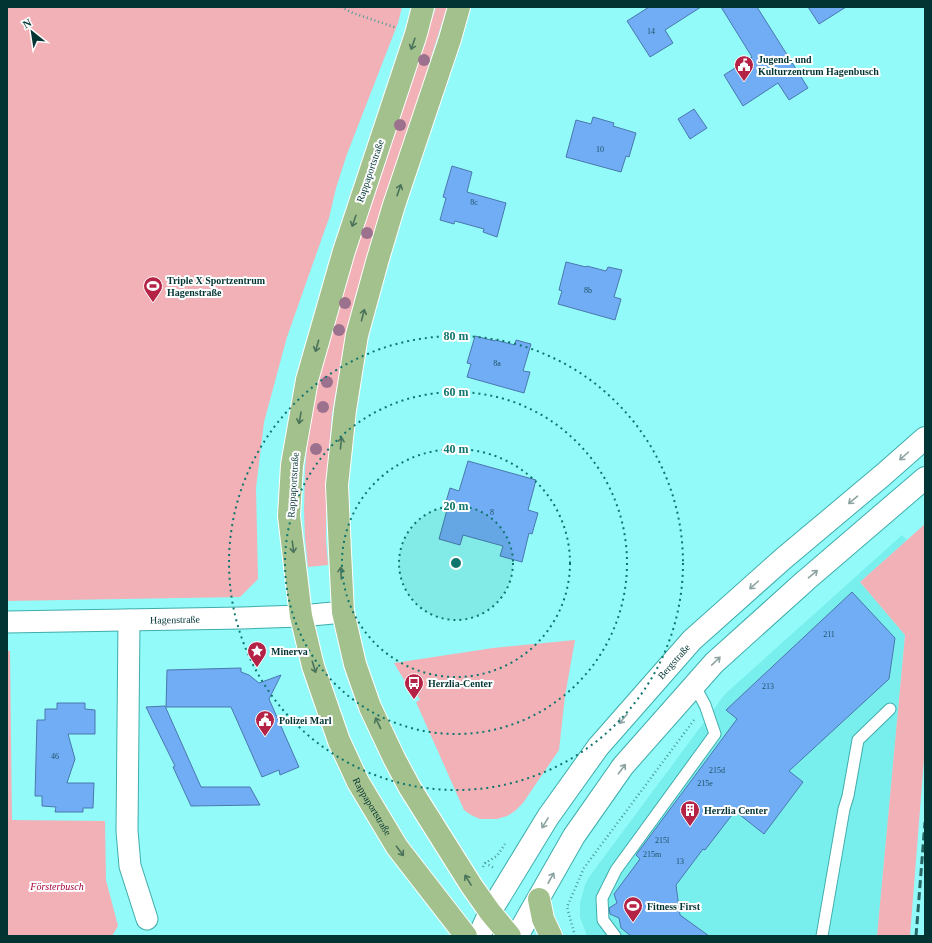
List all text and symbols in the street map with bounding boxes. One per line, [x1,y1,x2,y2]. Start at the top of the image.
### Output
north arrow [12,12,52,52]
text: N [21,16,33,31]
house number: 14 [647,27,655,36]
one-way arrow [408,38,416,50]
public building icon: Jugend- und Kulturzentrum Hagenbusch [733,54,755,82]
place label: Jugend- und Kulturzentrum Hagenbusch [758,54,879,77]
street label: Rappaportstraße [354,138,386,204]
house number: 10 [596,145,604,154]
one-way arrow [396,184,403,197]
house number: 8c [470,198,478,207]
one-way arrow [349,215,357,227]
sports icon: Triple X Sportzentrum Hagenstraße [142,275,164,303]
place label: Triple X Sportzentrum Hagenstraße [167,275,266,298]
house number: 8b [584,286,592,295]
one-way arrow [359,309,367,322]
text: 80 m [444,329,469,343]
one-way arrow [313,339,320,352]
house number: 8a [493,359,501,368]
text: 60 m [444,385,469,399]
one-way arrow [296,411,304,424]
one-way arrow [337,437,345,450]
text: 40 m [444,442,469,456]
street label: Rappaportstraße [285,451,301,518]
one-way arrow [899,452,909,461]
one-way arrow [848,496,858,505]
text: 20 m [444,499,469,513]
house number: 8 [490,508,494,517]
one-way arrow [289,540,297,553]
centre of rings [449,556,463,570]
one-way arrow [337,567,344,580]
one-way arrow [808,569,818,578]
one-way arrow [749,580,759,589]
street label: Hagenstraße [150,613,201,625]
house number: 211 [823,630,835,639]
place icon: Minerva [246,640,268,668]
street label: Bergstraße [655,641,692,681]
place label: Minerva [271,646,308,657]
one-way arrow [711,656,721,665]
one-way arrow [310,661,318,673]
bus stop icon: Herzlia-Center [403,672,425,700]
place label: Herzlia-Center [428,678,493,689]
house number: 213 [762,682,774,691]
public building icon: Polizei Marl [254,709,276,737]
one-way arrow [618,714,627,724]
place label: Polizei Marl [279,715,332,726]
one-way arrow [374,717,381,729]
house number: 46 [51,752,59,761]
one-way arrow [617,764,626,775]
house number: 215d [709,766,725,775]
street label: Rappaportstraße [351,775,394,838]
house number: 215e [697,779,713,788]
building icon: Herzlia Center [679,799,701,827]
place label: Herzlia Center [704,805,768,816]
one-way arrow [541,817,549,828]
house number: 215l [655,836,670,845]
one-way arrow [396,846,404,857]
house number: 215m [643,850,662,859]
house number: 13 [676,857,684,866]
one-way arrow [547,872,555,884]
one-way arrow [464,875,472,886]
park label: Försterbusch [29,881,84,892]
sports icon: Fitness First [622,895,644,923]
place label: Fitness First [647,901,701,912]

